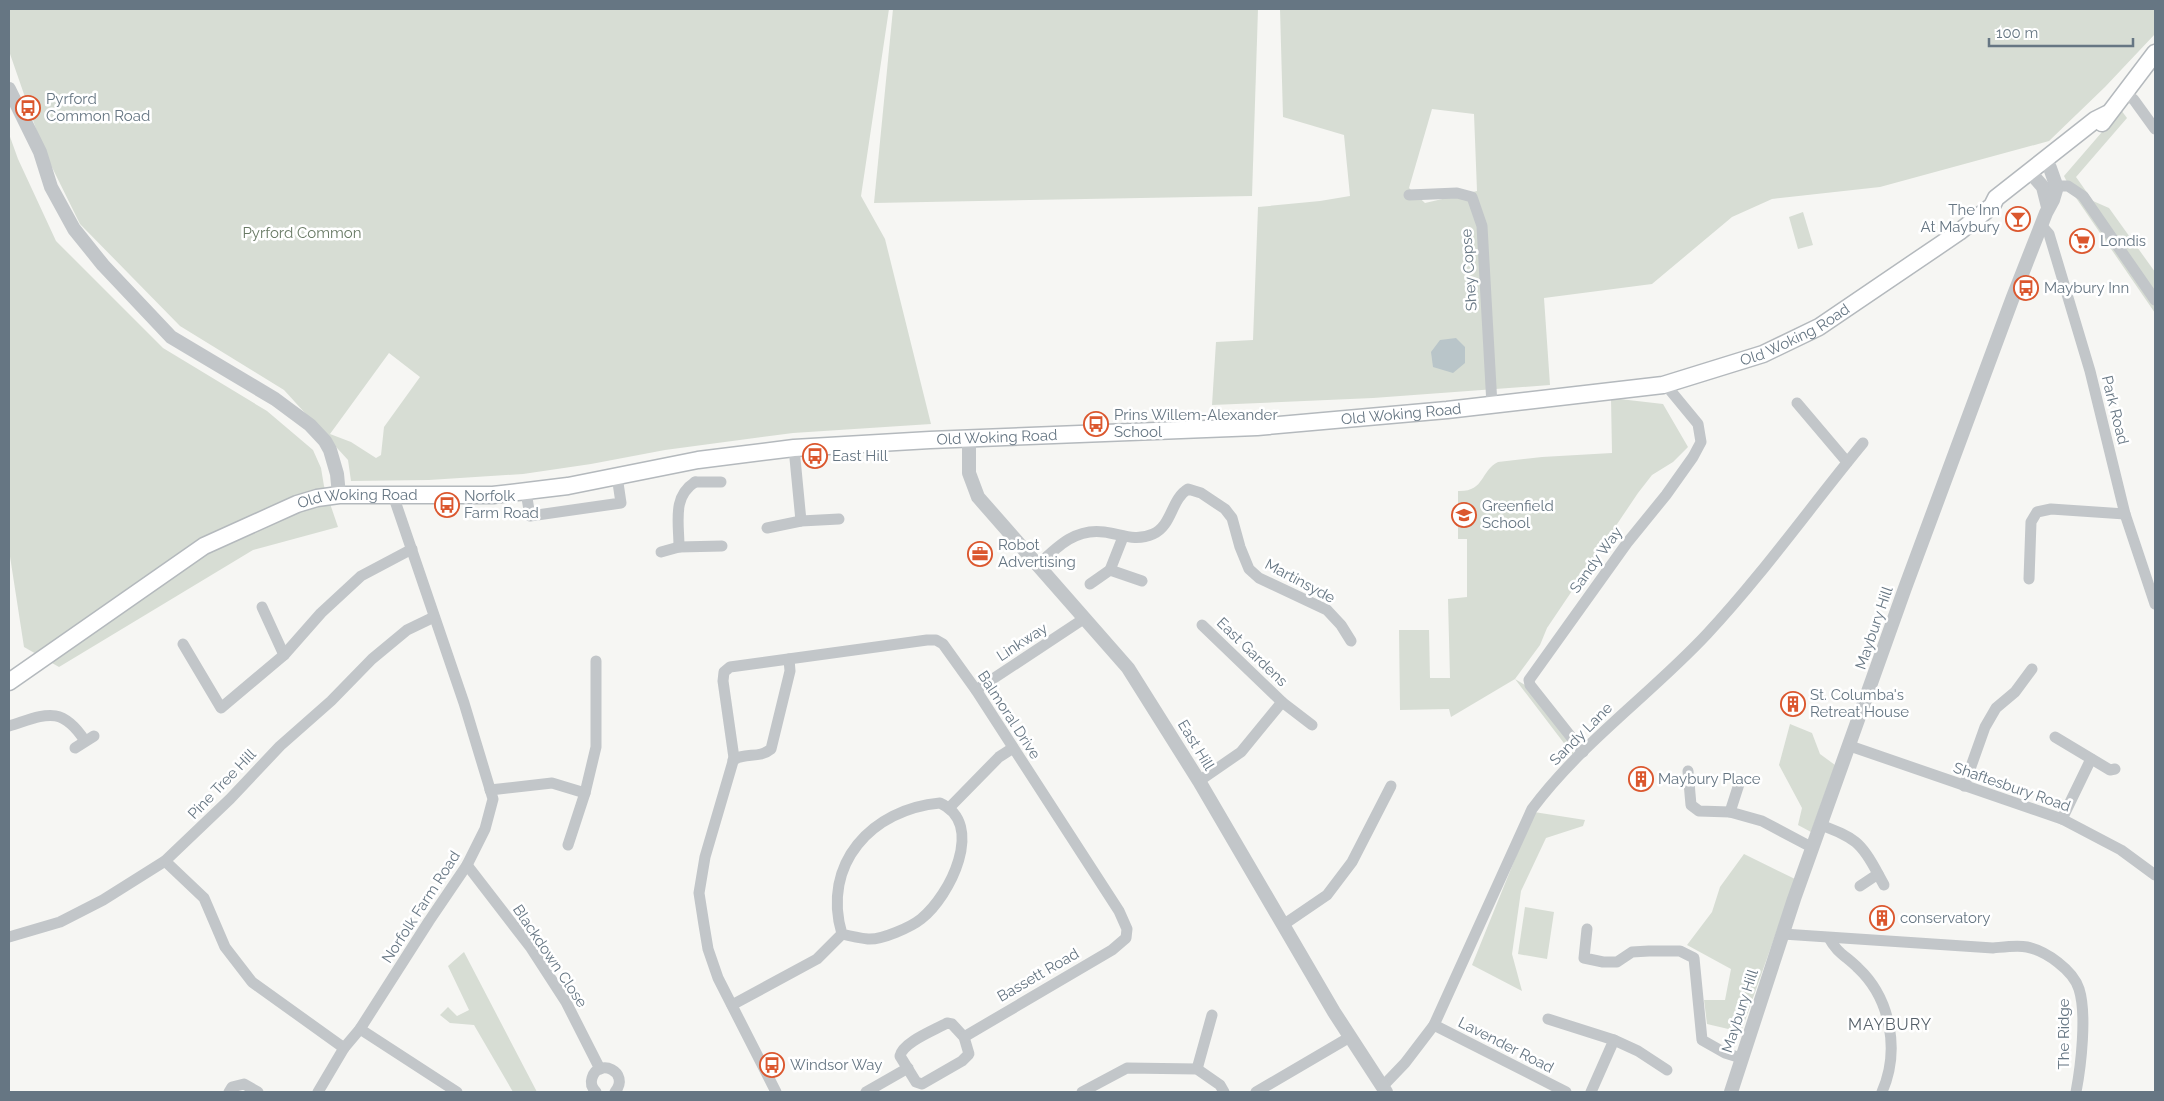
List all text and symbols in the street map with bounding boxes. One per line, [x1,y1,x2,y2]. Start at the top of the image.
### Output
scale bar [1989,15,2133,47]
text: 100 m [1996,24,2038,42]
place label: Pyrford Common Road [46,90,150,125]
bus stop icon: Pyrford Common Road [15,95,41,121]
place label: The Inn At Maybury [1921,201,2000,236]
bar icon: The Inn At Maybury [2005,206,2031,232]
park label: Pyrford Common [242,224,362,242]
street label: Shey Copse [1457,228,1481,312]
supermarket icon: Londis [2069,228,2095,254]
place label: Londis [2100,232,2146,250]
bus stop icon: Maybury Inn [2013,275,2039,301]
place label: Maybury Inn [2044,279,2129,297]
street label: Old Woking Road [1738,300,1853,370]
street label: Park Road [2098,374,2132,446]
street label: Old Woking Road [1340,399,1462,428]
place label: Prins Willem-Alexander School [1114,406,1278,441]
bus stop icon: Prins Willem-Alexander School [1083,411,1109,437]
street label: Old Woking Road [936,426,1058,449]
bus stop icon: East Hill [802,443,828,469]
place label: East Hill [832,447,889,465]
street label: Old Woking Road [295,486,418,512]
place label: Norfolk Farm Road [464,487,539,522]
bus stop icon: Norfolk Farm Road [434,492,460,518]
place label: Greenfield School [1482,497,1554,532]
school or university icon: Greenfield School [1451,502,1477,528]
street label: Sandy Way [1566,523,1626,597]
place label: Robot Advertising [998,536,1076,571]
office icon: Robot Advertising [967,541,993,567]
street label: Martinsyde [1262,555,1338,607]
street label: Maybury Hill [1851,583,1897,672]
street label: East Gardens [1213,614,1291,690]
street label: Linkway [993,619,1051,665]
street label: Balmoral Drive [974,667,1044,763]
place label: St. Columba's Retreat House [1810,686,1909,721]
building icon: St. Columba's Retreat House [1780,691,1806,717]
street label: Sandy Lane [1546,699,1616,769]
street label: East Hill [1174,716,1219,774]
street label: Pine Tree Hill [184,745,260,823]
street label: Shaftesbury Road [1951,758,2073,816]
building icon: Maybury Place [1628,766,1654,792]
place label: Maybury Place [1658,770,1761,788]
street label: Norfolk Farm Road [378,848,464,966]
street label: Blackdown Close [509,901,591,1011]
building icon: conservatory [1869,905,1895,931]
place label: conservatory [1900,909,1990,927]
street label: Bassett Road [994,944,1082,1006]
street label: Maybury Hill [1718,966,1762,1055]
street label: The Ridge [2055,998,2073,1069]
street label: Lavender Road [1455,1013,1557,1077]
district label: MAYBURY [1848,1015,1932,1034]
bus stop icon: Windsor Way [759,1052,785,1078]
place label: Windsor Way [790,1056,882,1074]

